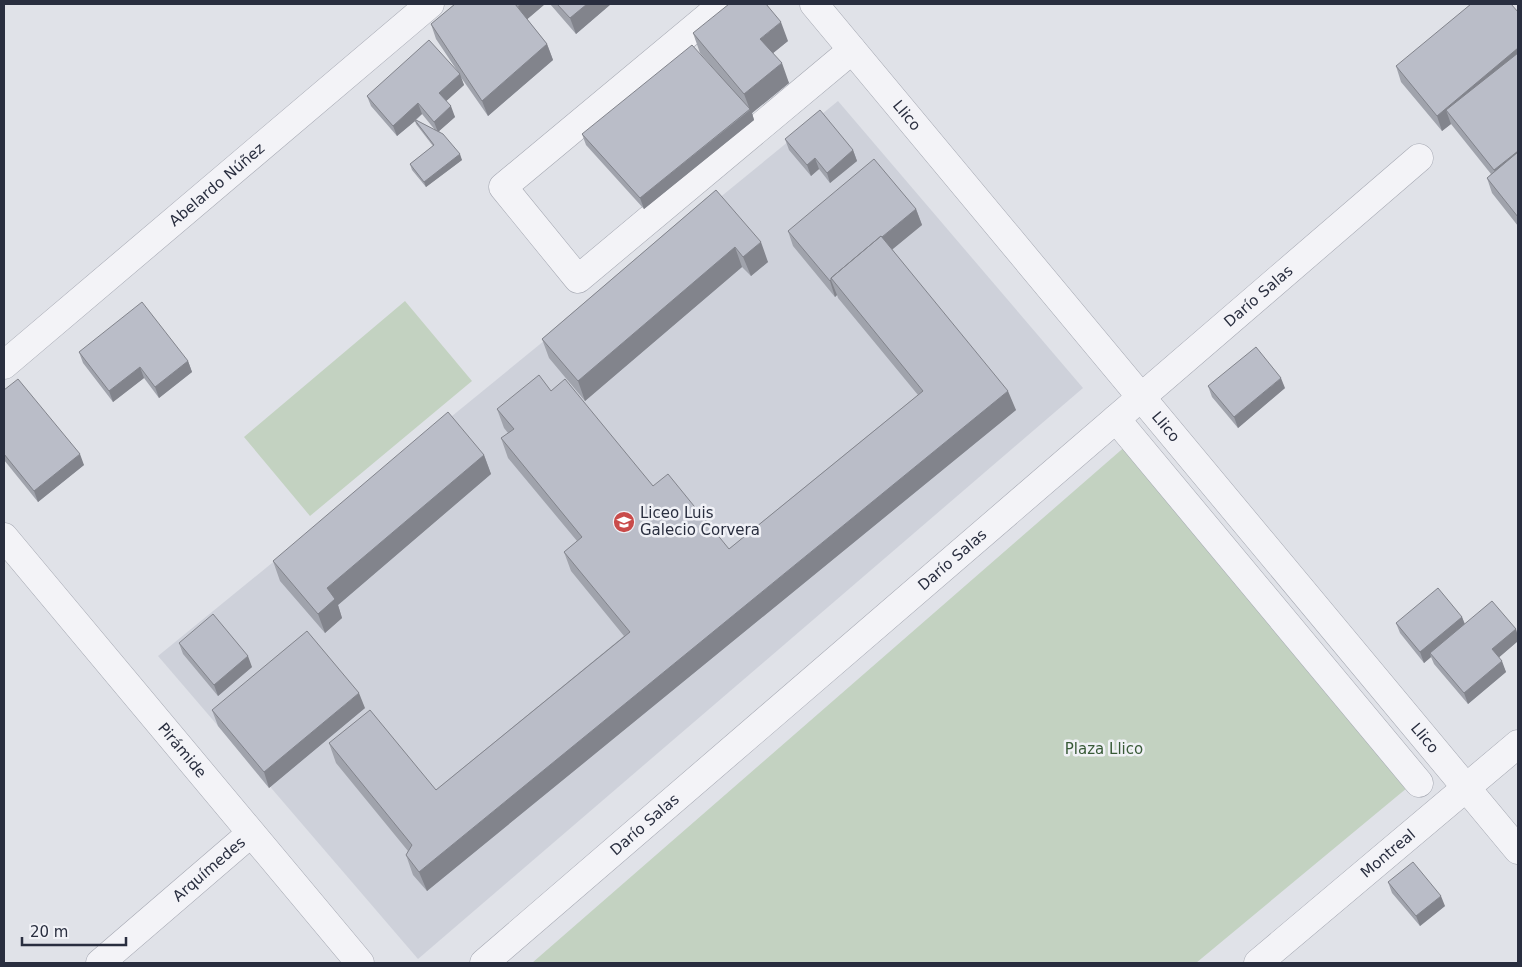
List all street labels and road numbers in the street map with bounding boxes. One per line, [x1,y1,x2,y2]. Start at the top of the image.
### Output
street label: Llico [889,97,925,134]
street label: Abelardo Núñez [166,139,268,230]
street label: Darío Salas [1220,262,1297,331]
street label: Llico [1148,408,1184,446]
street label: Darío Salas [914,525,991,594]
street label: Pirámide [154,719,210,781]
street label: Llico [1407,719,1443,757]
street label: Darío Salas [607,790,683,859]
street label: Montreal [1357,825,1419,882]
street label: Arquímedes [169,833,249,905]

